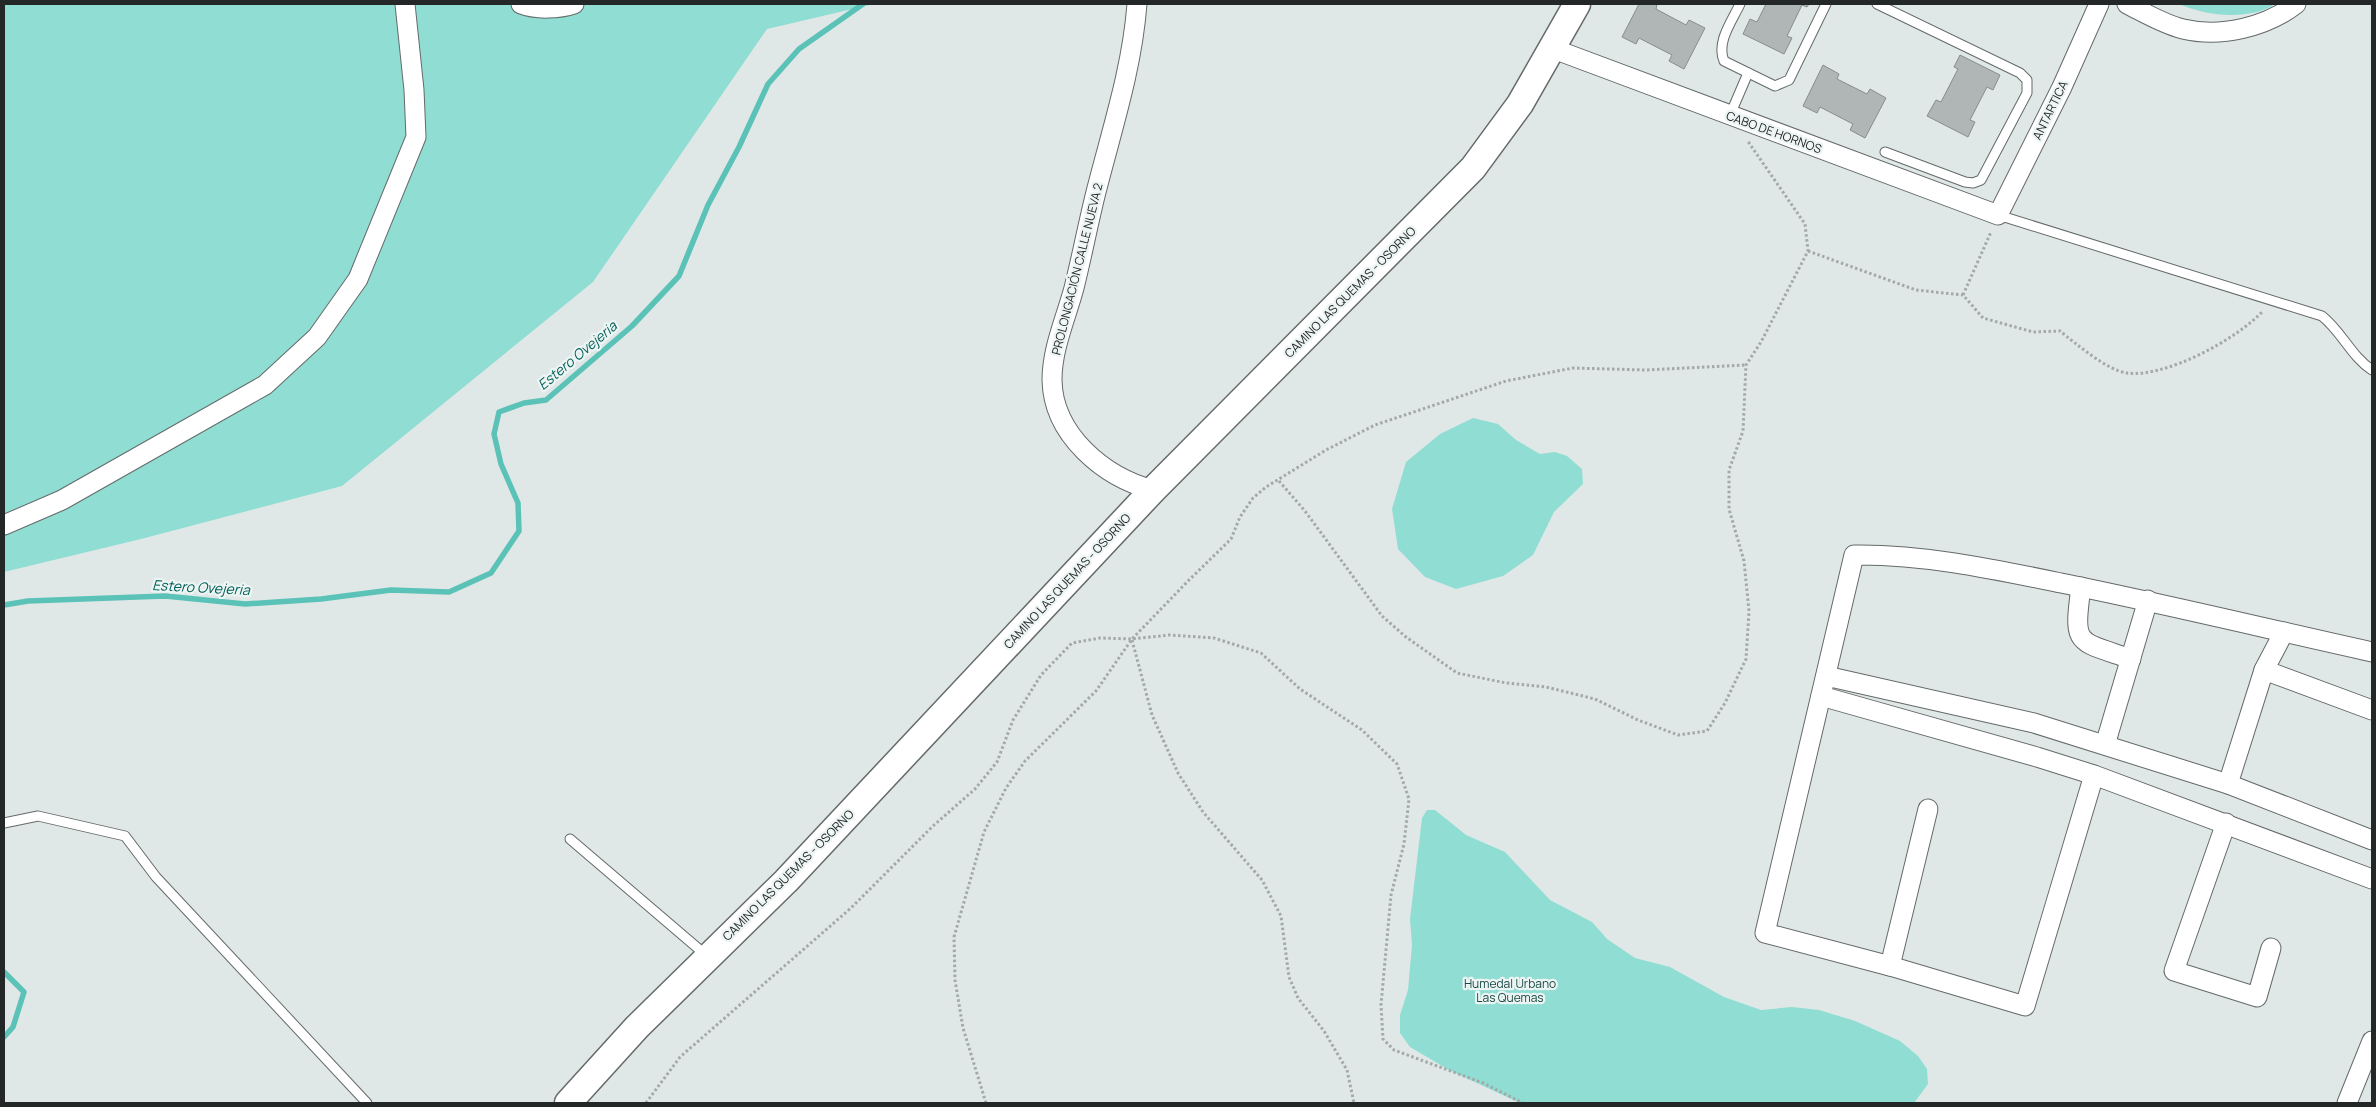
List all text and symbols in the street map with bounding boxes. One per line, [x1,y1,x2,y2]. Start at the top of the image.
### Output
street label: ANTARTICA [2028,77,2072,142]
street label: CABO DE HORNOS [1724,107,1824,157]
street label: PROLONGACIÓN CALLE NUEVA 2 [1047,181,1107,357]
street label: CAMINO LAS QUEMAS - OSORNO [1281,222,1420,361]
water label: Estero Ovejeria [533,316,621,394]
street label: CAMINO LAS QUEMAS - OSORNO [1000,509,1135,652]
water label: Estero Ovejeria [152,575,252,599]
street label: CAMINO LAS QUEMAS - OSORNO [719,805,858,944]
park label: Humedal Urbano Las Quemas [1464,975,1556,1006]

